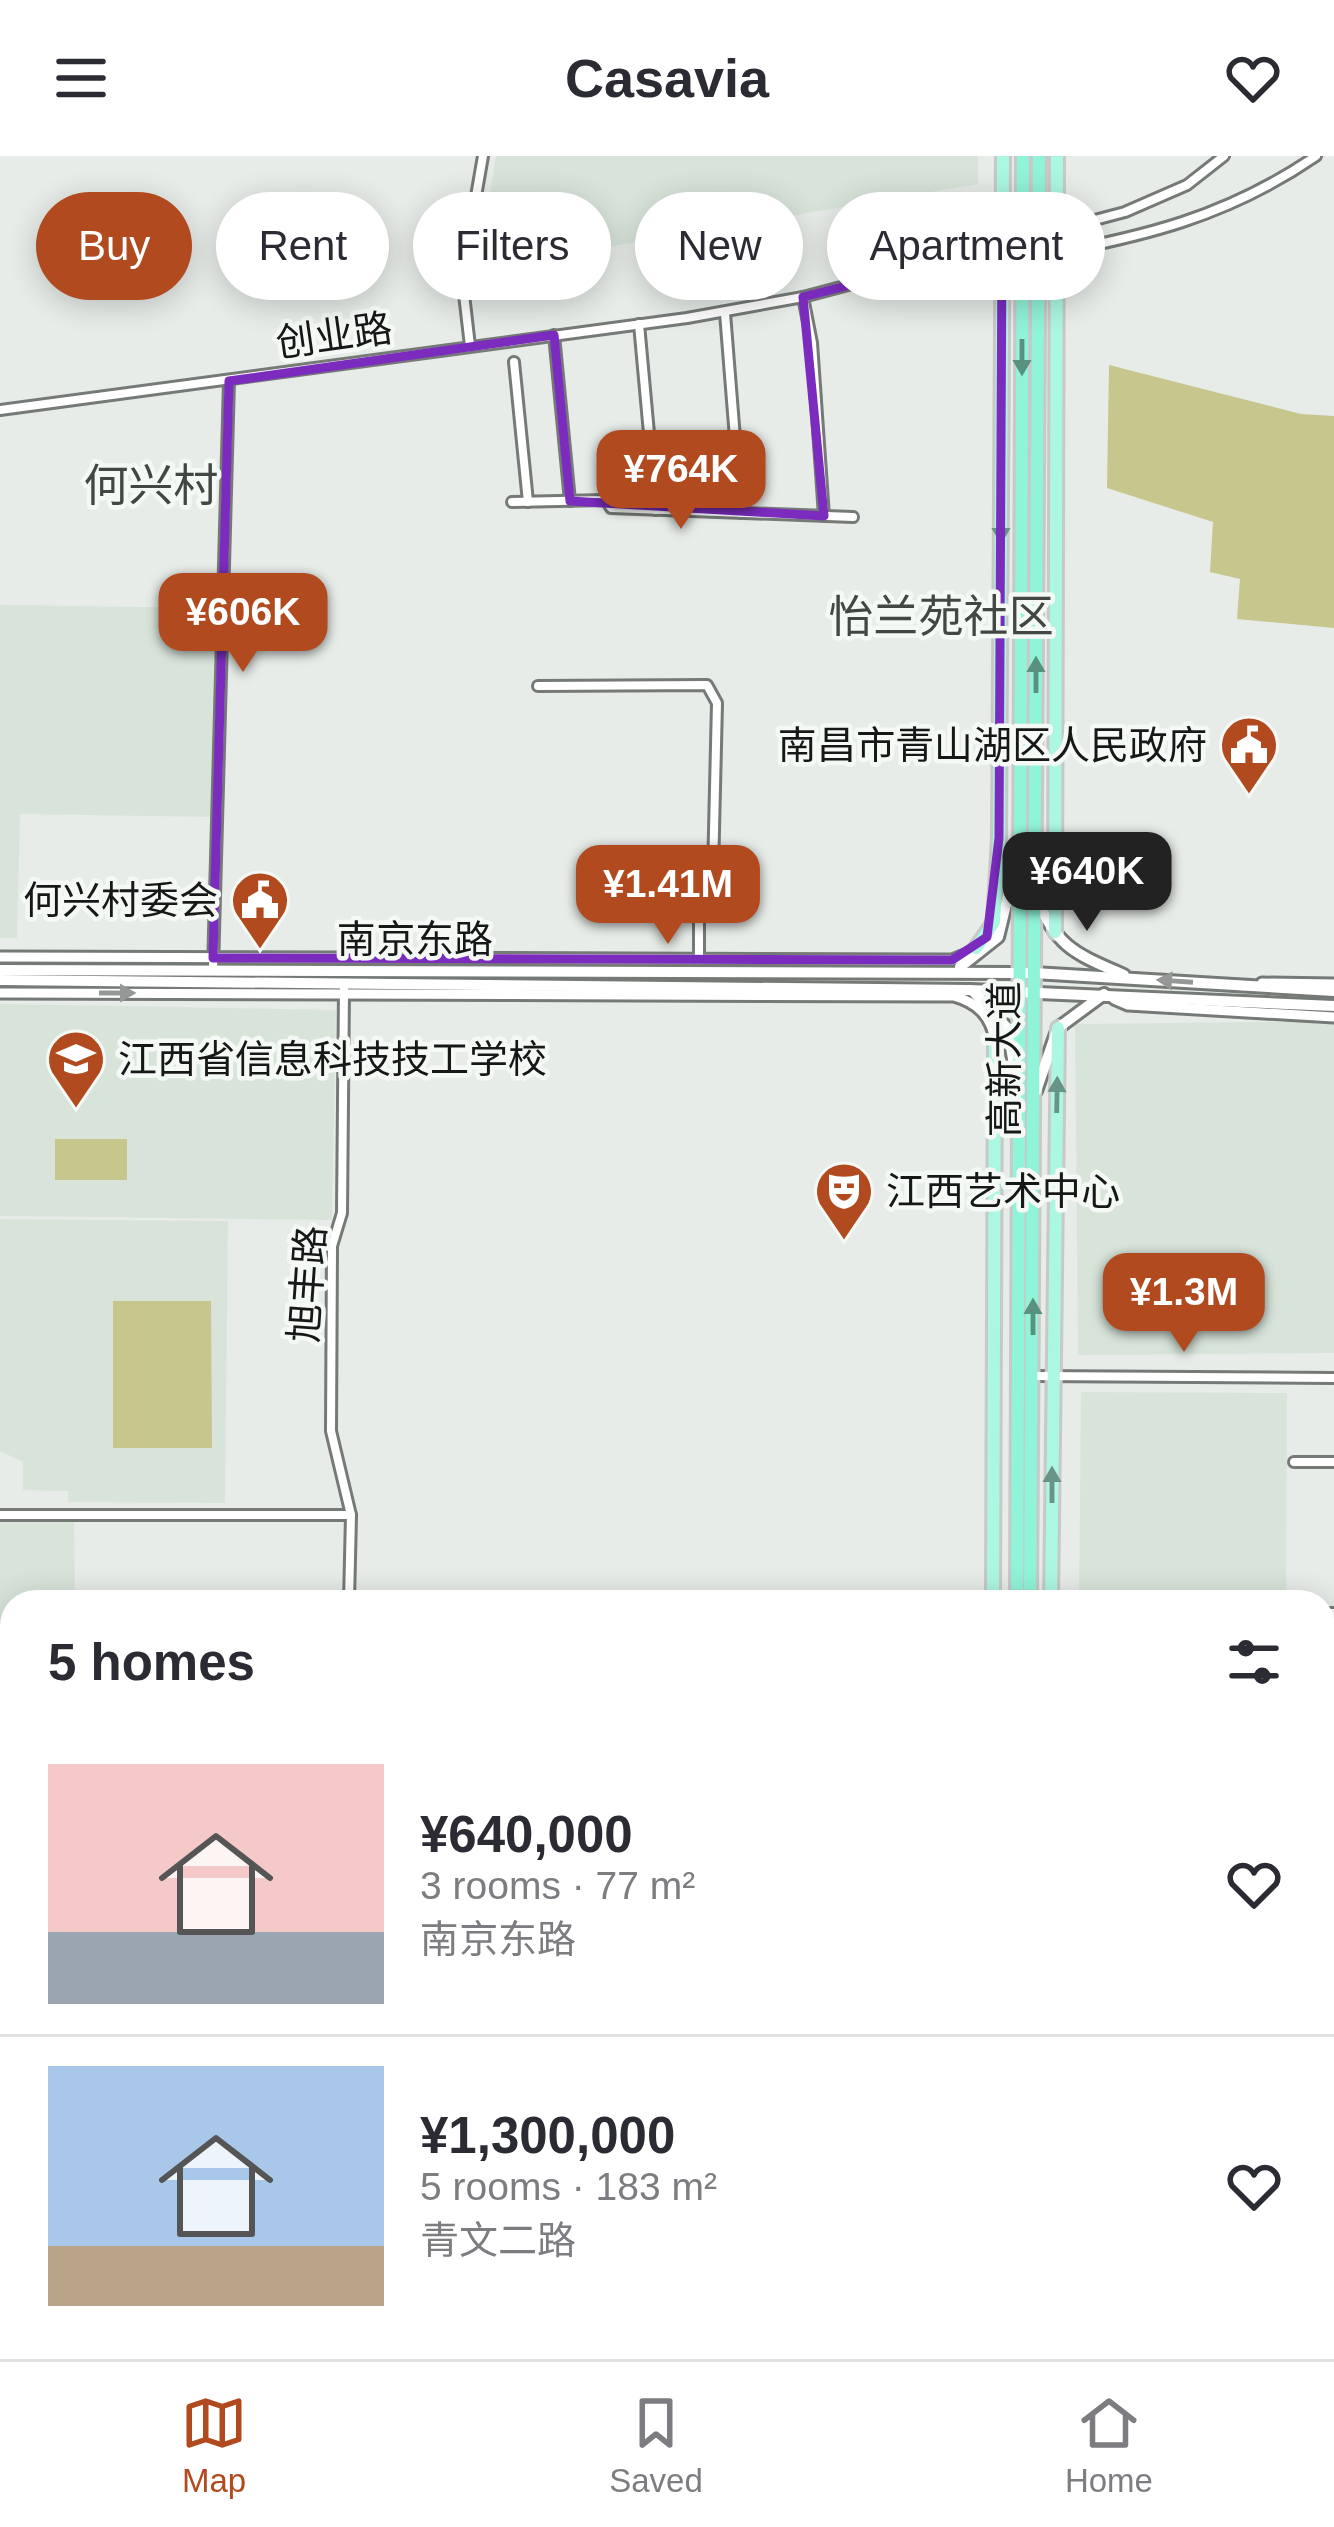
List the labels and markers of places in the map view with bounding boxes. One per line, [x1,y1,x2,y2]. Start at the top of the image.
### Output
pin: ¥764K [597,430,765,532]
pin: ¥606K [159,573,327,675]
public building icon: 南昌市青山湖区人民政府 [1218,714,1280,796]
place label: 南昌市青山湖区人民政府 [778,724,1207,767]
pin: ¥640K [1003,832,1171,934]
pin: ¥1.41M [570,845,766,947]
public building icon: 何兴村委会 [229,869,291,951]
place label: 何兴村委会 [23,879,218,922]
school or university icon: 江西省信息科技技工学校 [45,1028,107,1110]
place label: 江西省信息科技技工学校 [118,1038,547,1081]
theatre icon: 江西艺术中心 [813,1160,875,1242]
place label: 江西艺术中心 [886,1170,1120,1213]
pin: ¥1.3M [1100,1253,1268,1355]

